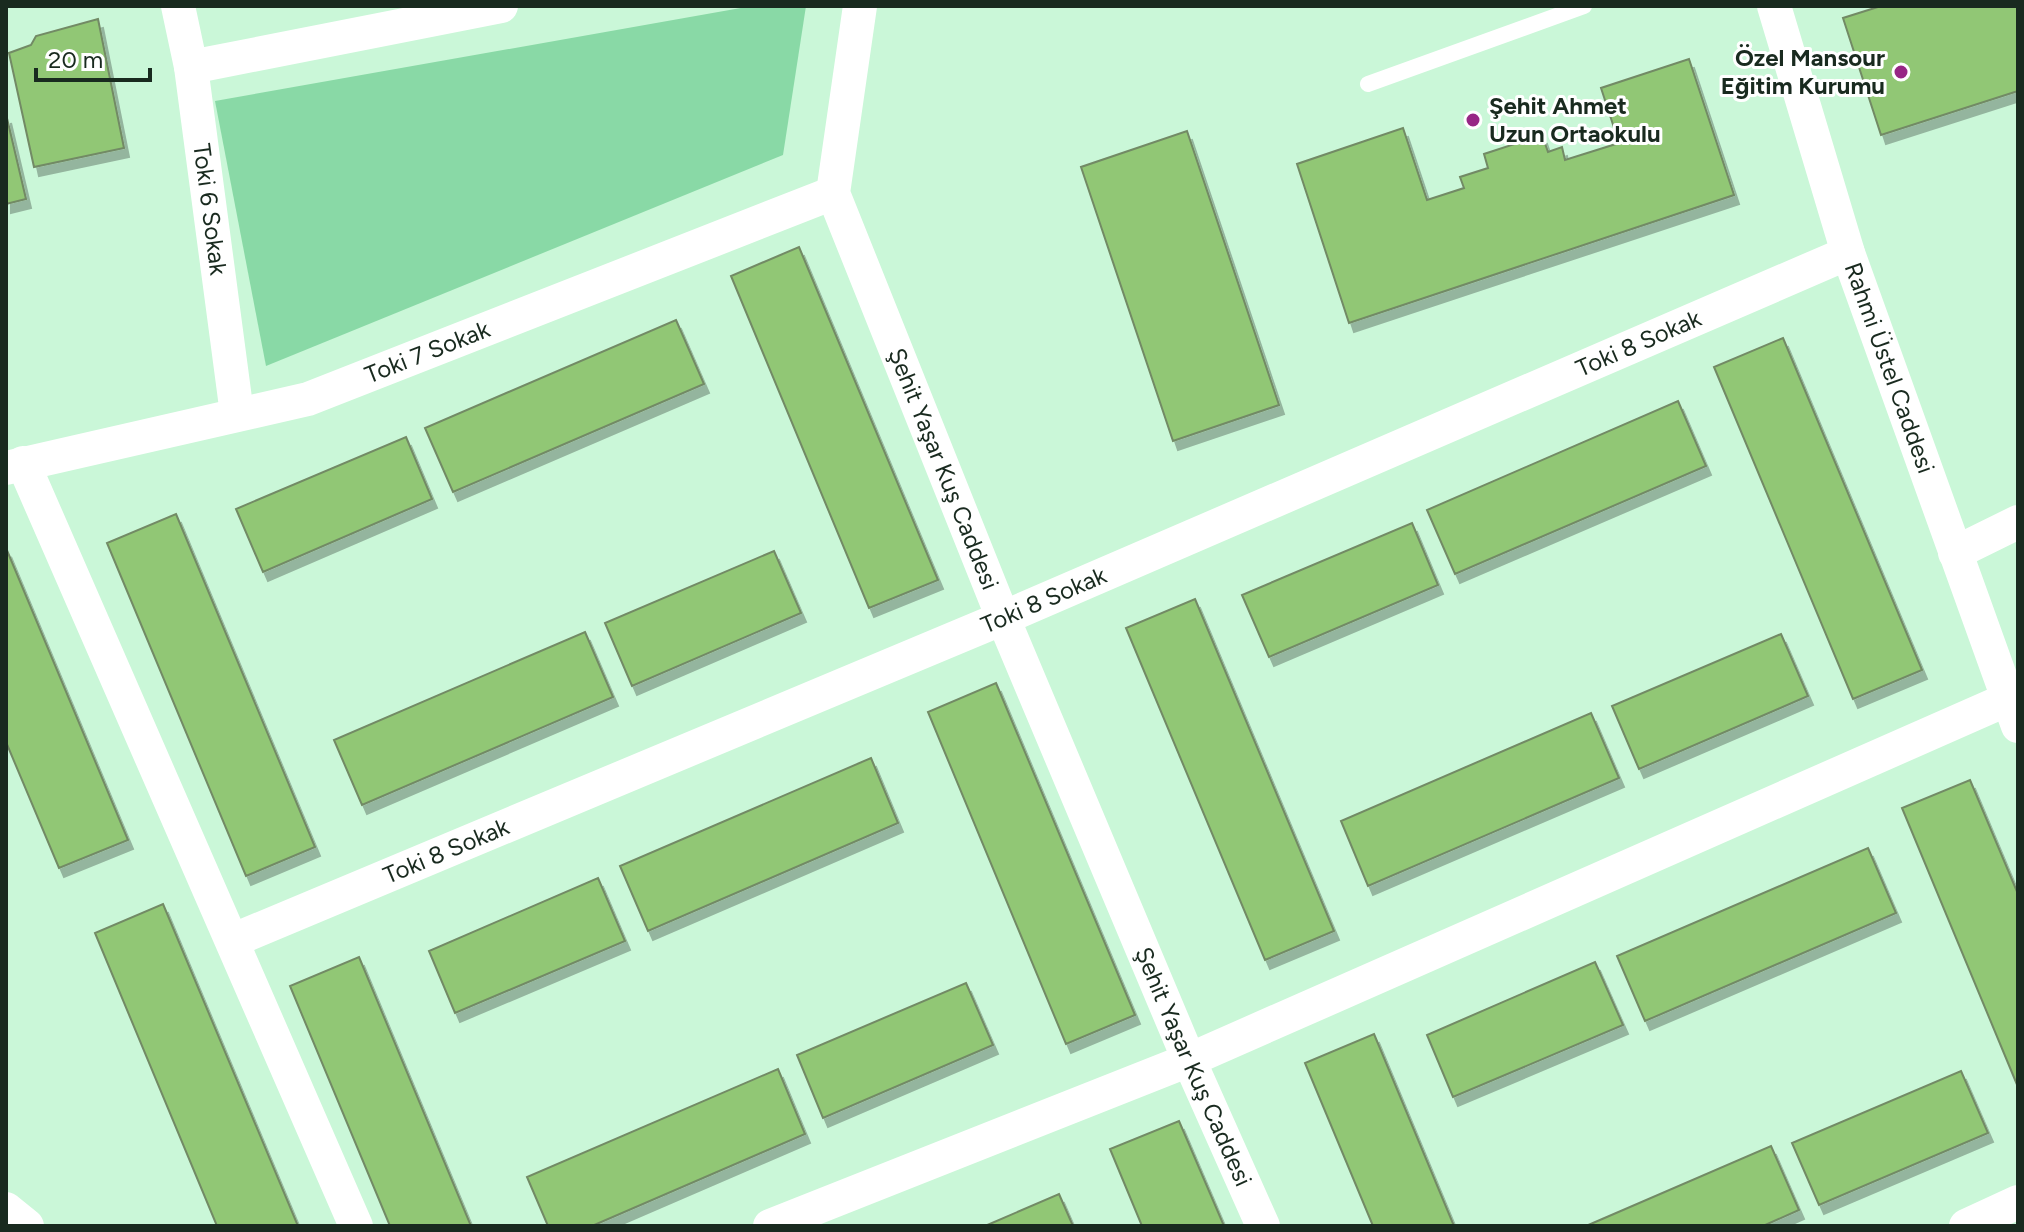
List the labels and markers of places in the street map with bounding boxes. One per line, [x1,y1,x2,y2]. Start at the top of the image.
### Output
place label: Özel Mansour Eğitim Kurumu [1721,43,1885,100]
marker: Özel Mansour Eğitim Kurumu [1892,63,1910,81]
place label: Şehit Ahmet Uzun Ortaokulu [1489,91,1661,148]
marker: Şehit Ahmet Uzun Ortaokulu [1464,111,1482,129]

